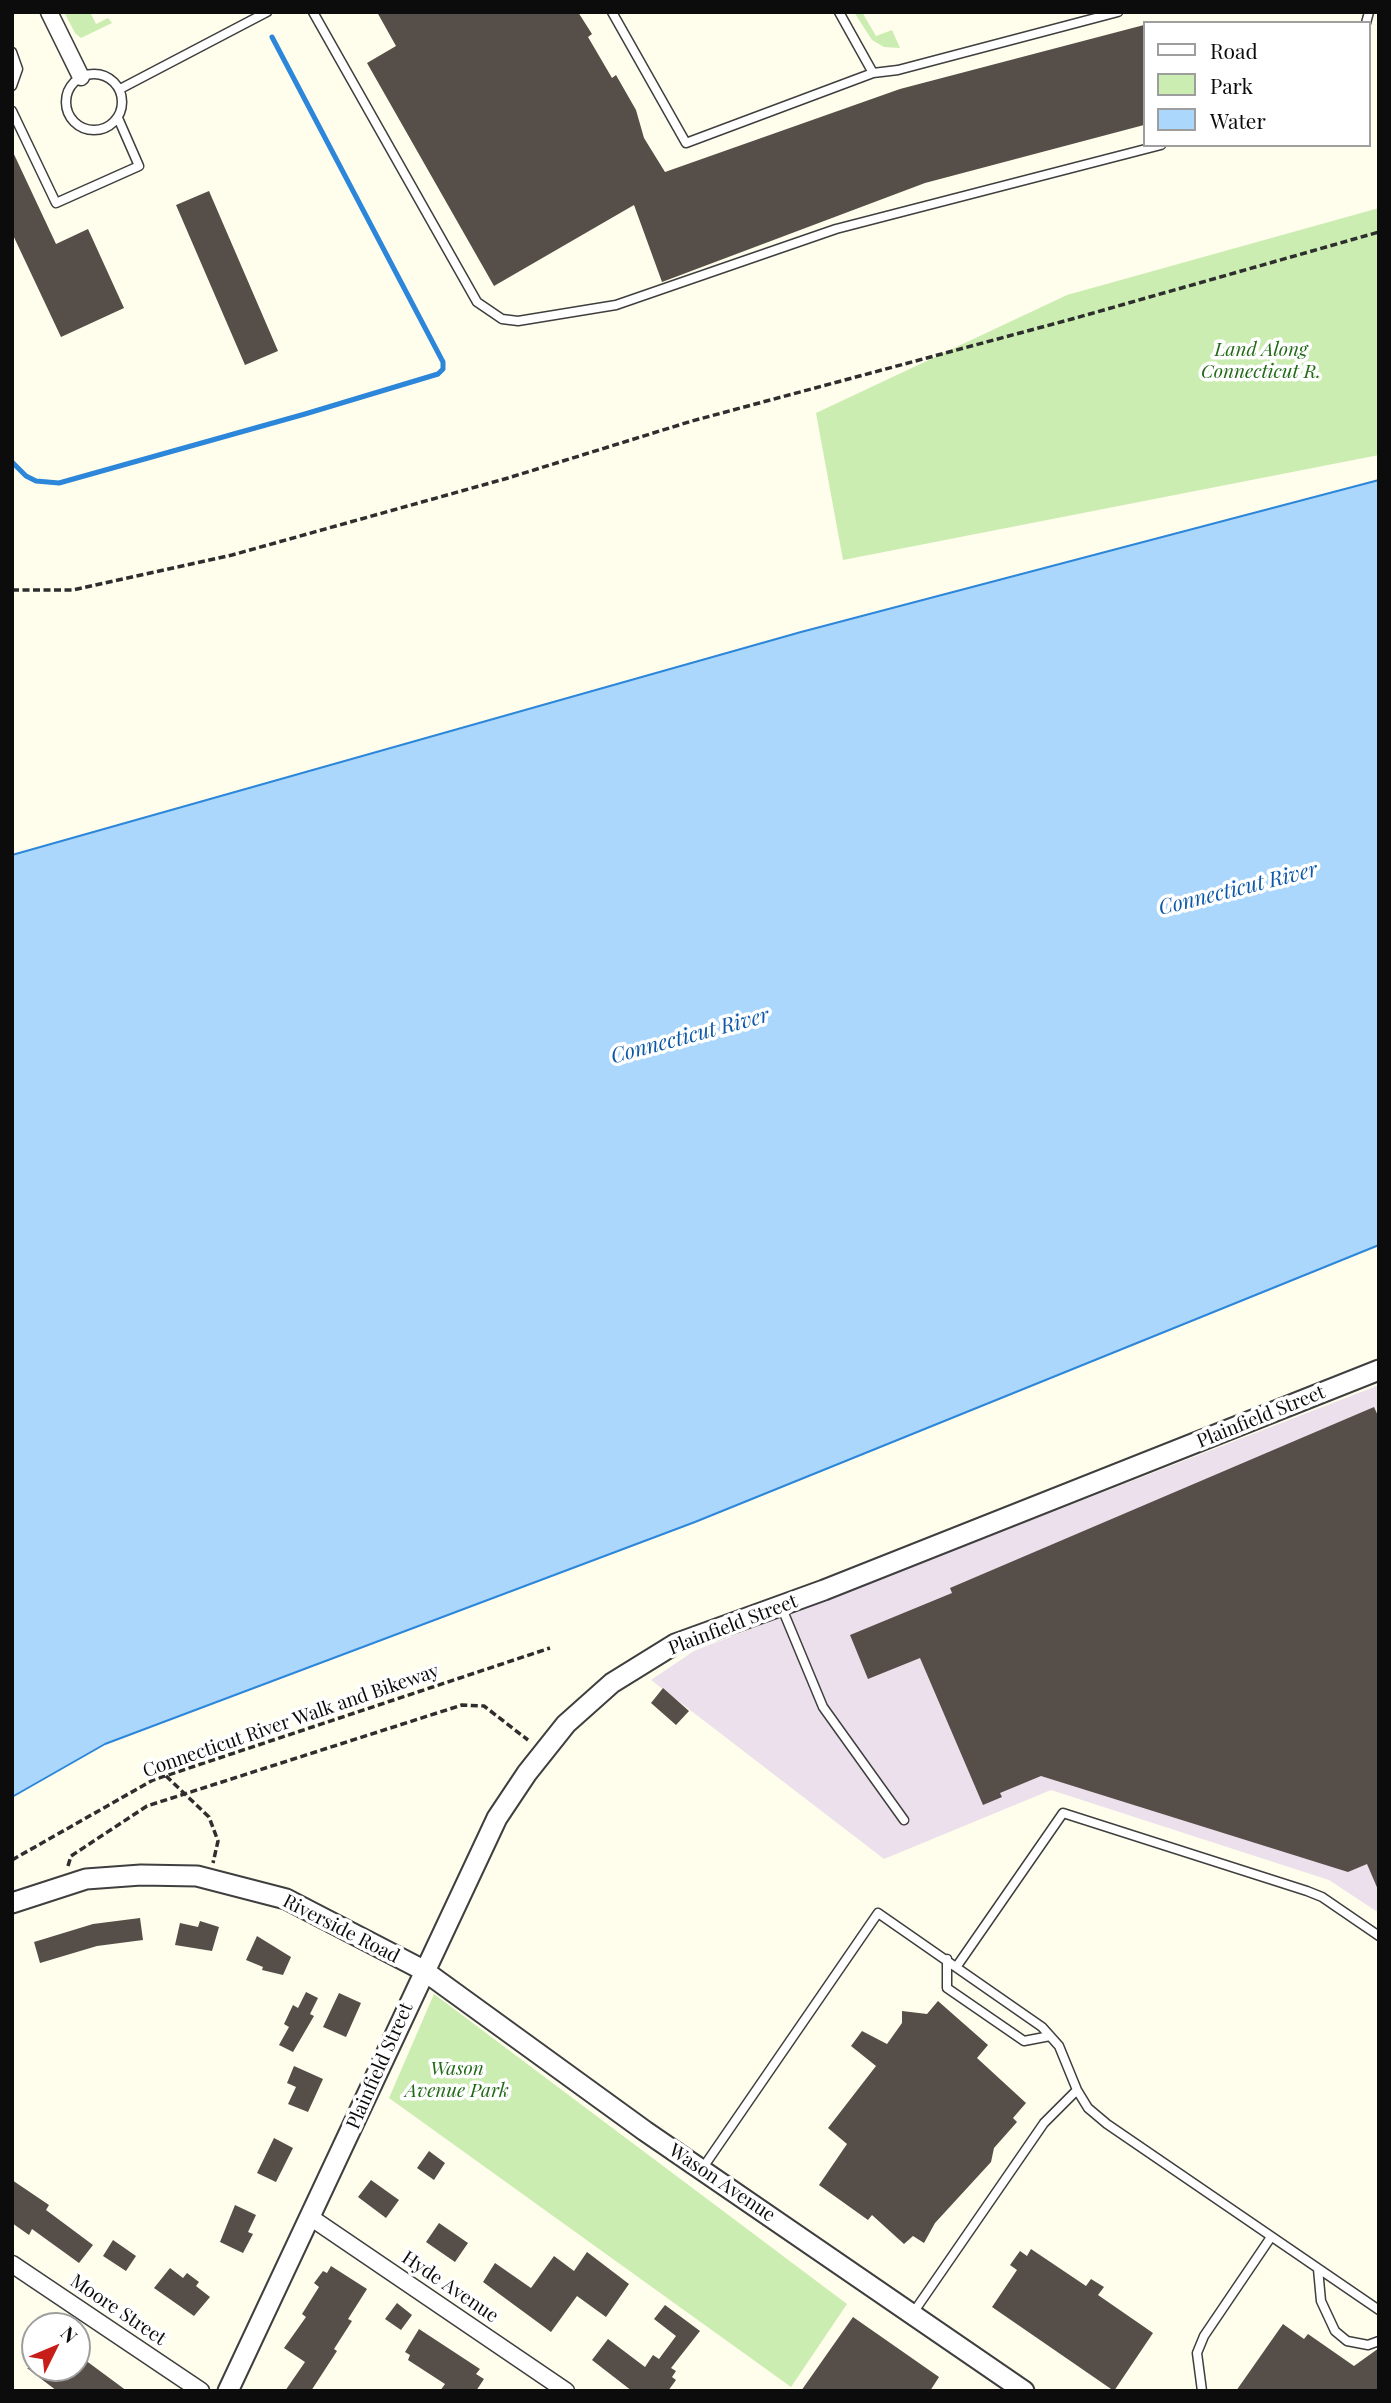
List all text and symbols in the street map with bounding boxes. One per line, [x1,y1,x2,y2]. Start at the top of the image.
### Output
legend [1142,21,1370,147]
text: Road [1210,36,1258,64]
text: Park [1210,71,1253,99]
text: Water [1210,106,1266,134]
park label: Land Along Connecticut R. [1201,339,1321,383]
water label: Connecticut River [1156,857,1320,921]
water label: Connecticut River [608,1003,772,1069]
street label: Plainfield Street [1194,1381,1328,1453]
street label: Plainfield Street [665,1590,801,1660]
street label: Connecticut River Walk and Bikeway [140,1659,442,1783]
street label: Riverside Road [279,1890,403,1968]
street label: Plainfield Street [342,1999,418,2133]
park label: Wason Avenue Park [405,2058,509,2102]
street label: Wason Avenue [664,2139,780,2227]
street label: Hyde Avenue [397,2246,503,2328]
street label: Moore Street [66,2270,170,2350]
north arrow [21,2312,91,2382]
text: N [56,2320,84,2348]

